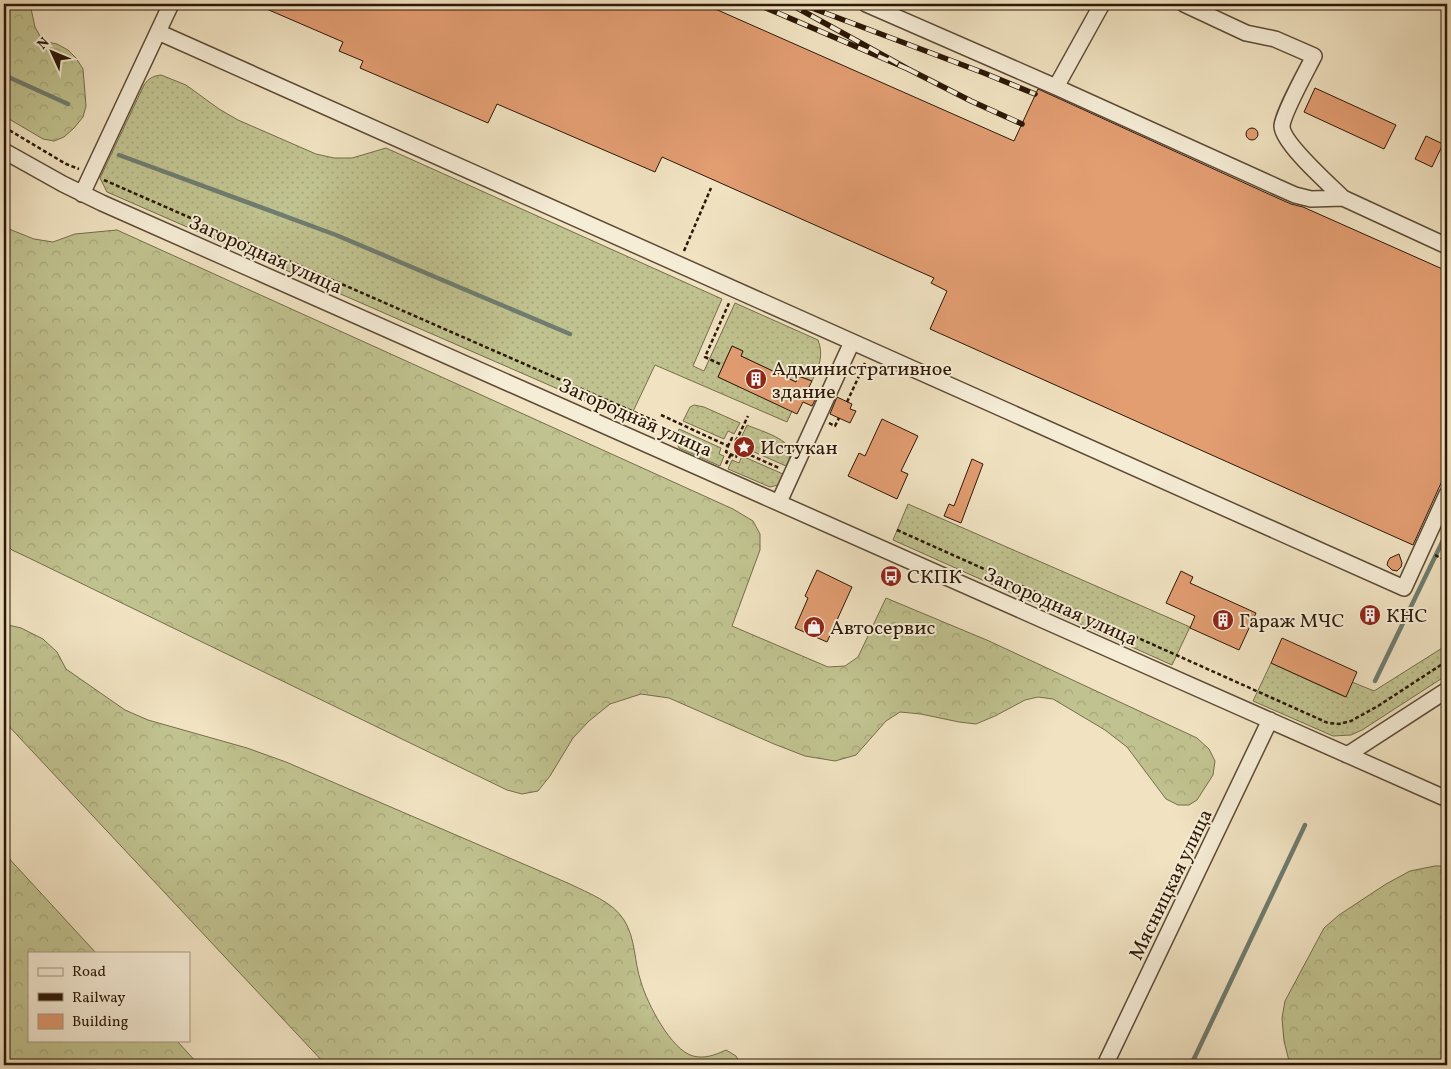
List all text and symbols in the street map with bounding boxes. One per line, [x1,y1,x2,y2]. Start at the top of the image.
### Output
north arrow [28,28,78,78]
text: N [33,34,54,54]
street label: Загородная улица [184,209,347,302]
place label: Административное здание [772,356,952,407]
building icon: Административное здание [744,367,768,391]
street label: Загородная улица [554,372,717,465]
place icon: Истукан [732,435,756,459]
place label: Истукан [760,435,838,463]
street label: Загородная улица [979,561,1142,654]
bus stop icon: СКПК [879,564,903,588]
place label: СКПК [907,564,962,592]
building icon: КНС [1358,603,1382,627]
place label: КНС [1386,603,1428,631]
building icon: Гараж МЧС [1211,608,1235,632]
place label: Гараж МЧС [1239,608,1345,636]
shop icon: Автосервис [802,615,826,639]
place label: Автосервис [830,615,935,643]
street label: Мясницкая улица [1123,805,1221,965]
legend [28,952,190,1042]
text: Road [72,962,106,983]
text: Railway [72,988,125,1009]
text: Building [72,1012,129,1033]

